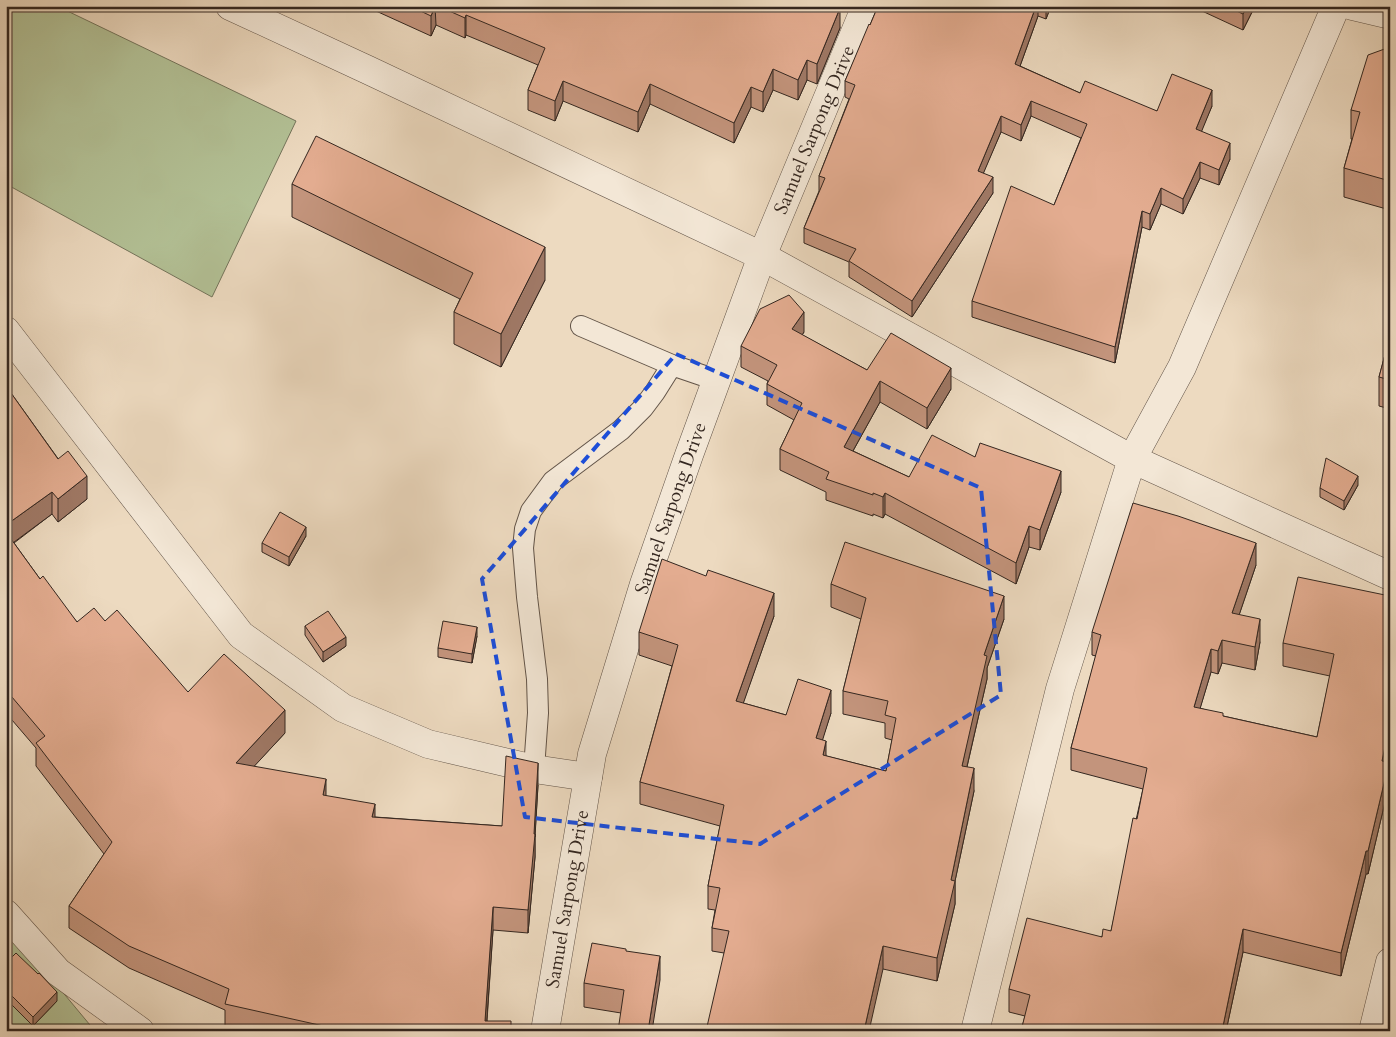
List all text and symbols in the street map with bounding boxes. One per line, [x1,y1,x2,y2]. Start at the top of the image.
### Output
street label: Samuel Sarpong Drive [768,41,861,218]
street label: Samuel Sarpong Drive [629,419,713,597]
street label: Samuel Sarpong Drive [540,808,595,990]

